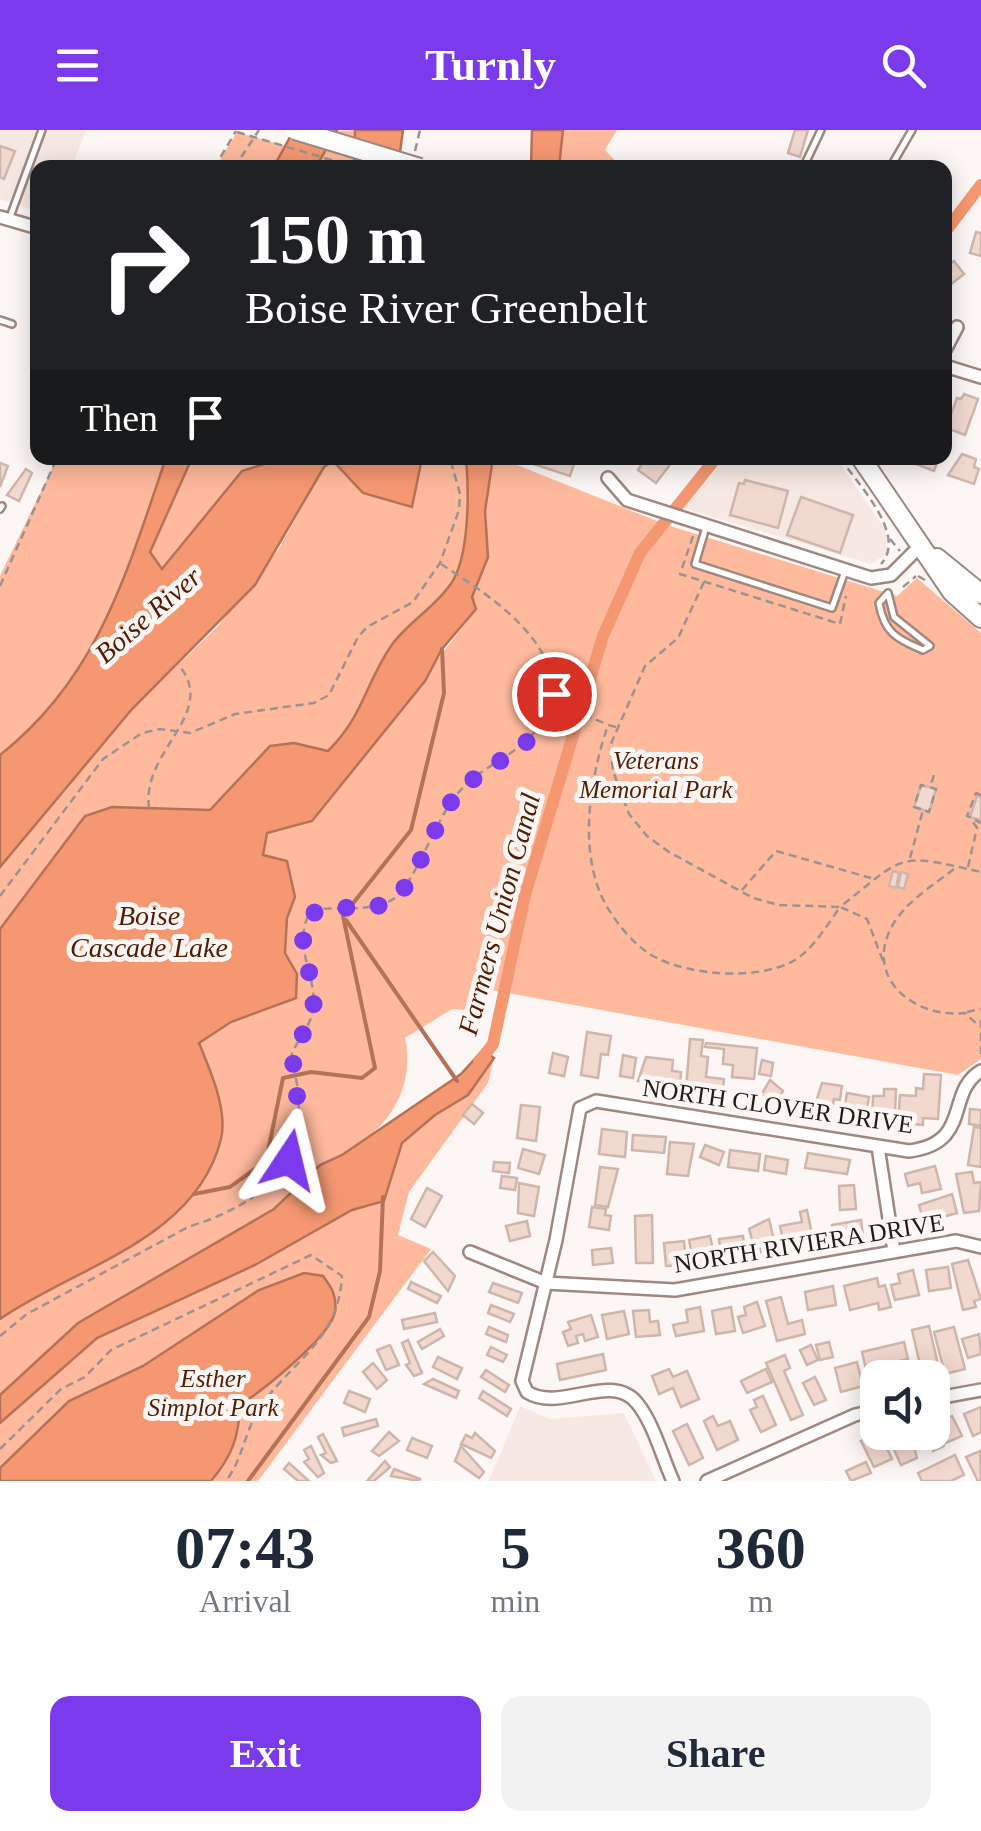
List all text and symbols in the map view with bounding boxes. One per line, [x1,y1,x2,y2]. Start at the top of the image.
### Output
icon: menu [50,38,105,93]
icon: search [876,38,931,93]
text: Turnly [425,40,556,90]
icon: right [80,200,210,330]
text: 150 m [245,201,426,278]
text: Boise River Greenbelt [245,283,647,333]
icon: arrive [178,390,233,445]
text: Then [80,397,158,439]
water label: Boise River [89,561,207,669]
pin [512,652,597,737]
icon: arrive [527,667,582,722]
park label: Veterans Memorial Park [578,747,734,803]
water label: Farmers Union Canal [452,790,546,1039]
water label: Boise Cascade Lake [70,900,228,963]
street label: NORTH CLOVER DRIVE [641,1074,915,1138]
position arrow [237,1108,341,1212]
street label: NORTH RIVIERA DRIVE [672,1208,946,1278]
map controls [860,1360,950,1450]
button: sound [860,1360,950,1450]
park label: Esther Simplot Park [147,1365,280,1421]
text: 07:43 [175,1515,315,1581]
text: 5 [500,1515,530,1581]
text: 360 [716,1515,806,1581]
text: Arrival [199,1583,291,1619]
text: min [491,1583,540,1619]
text: m [748,1583,773,1619]
button: Exit [50,1696,481,1811]
button: Share [501,1696,931,1811]

